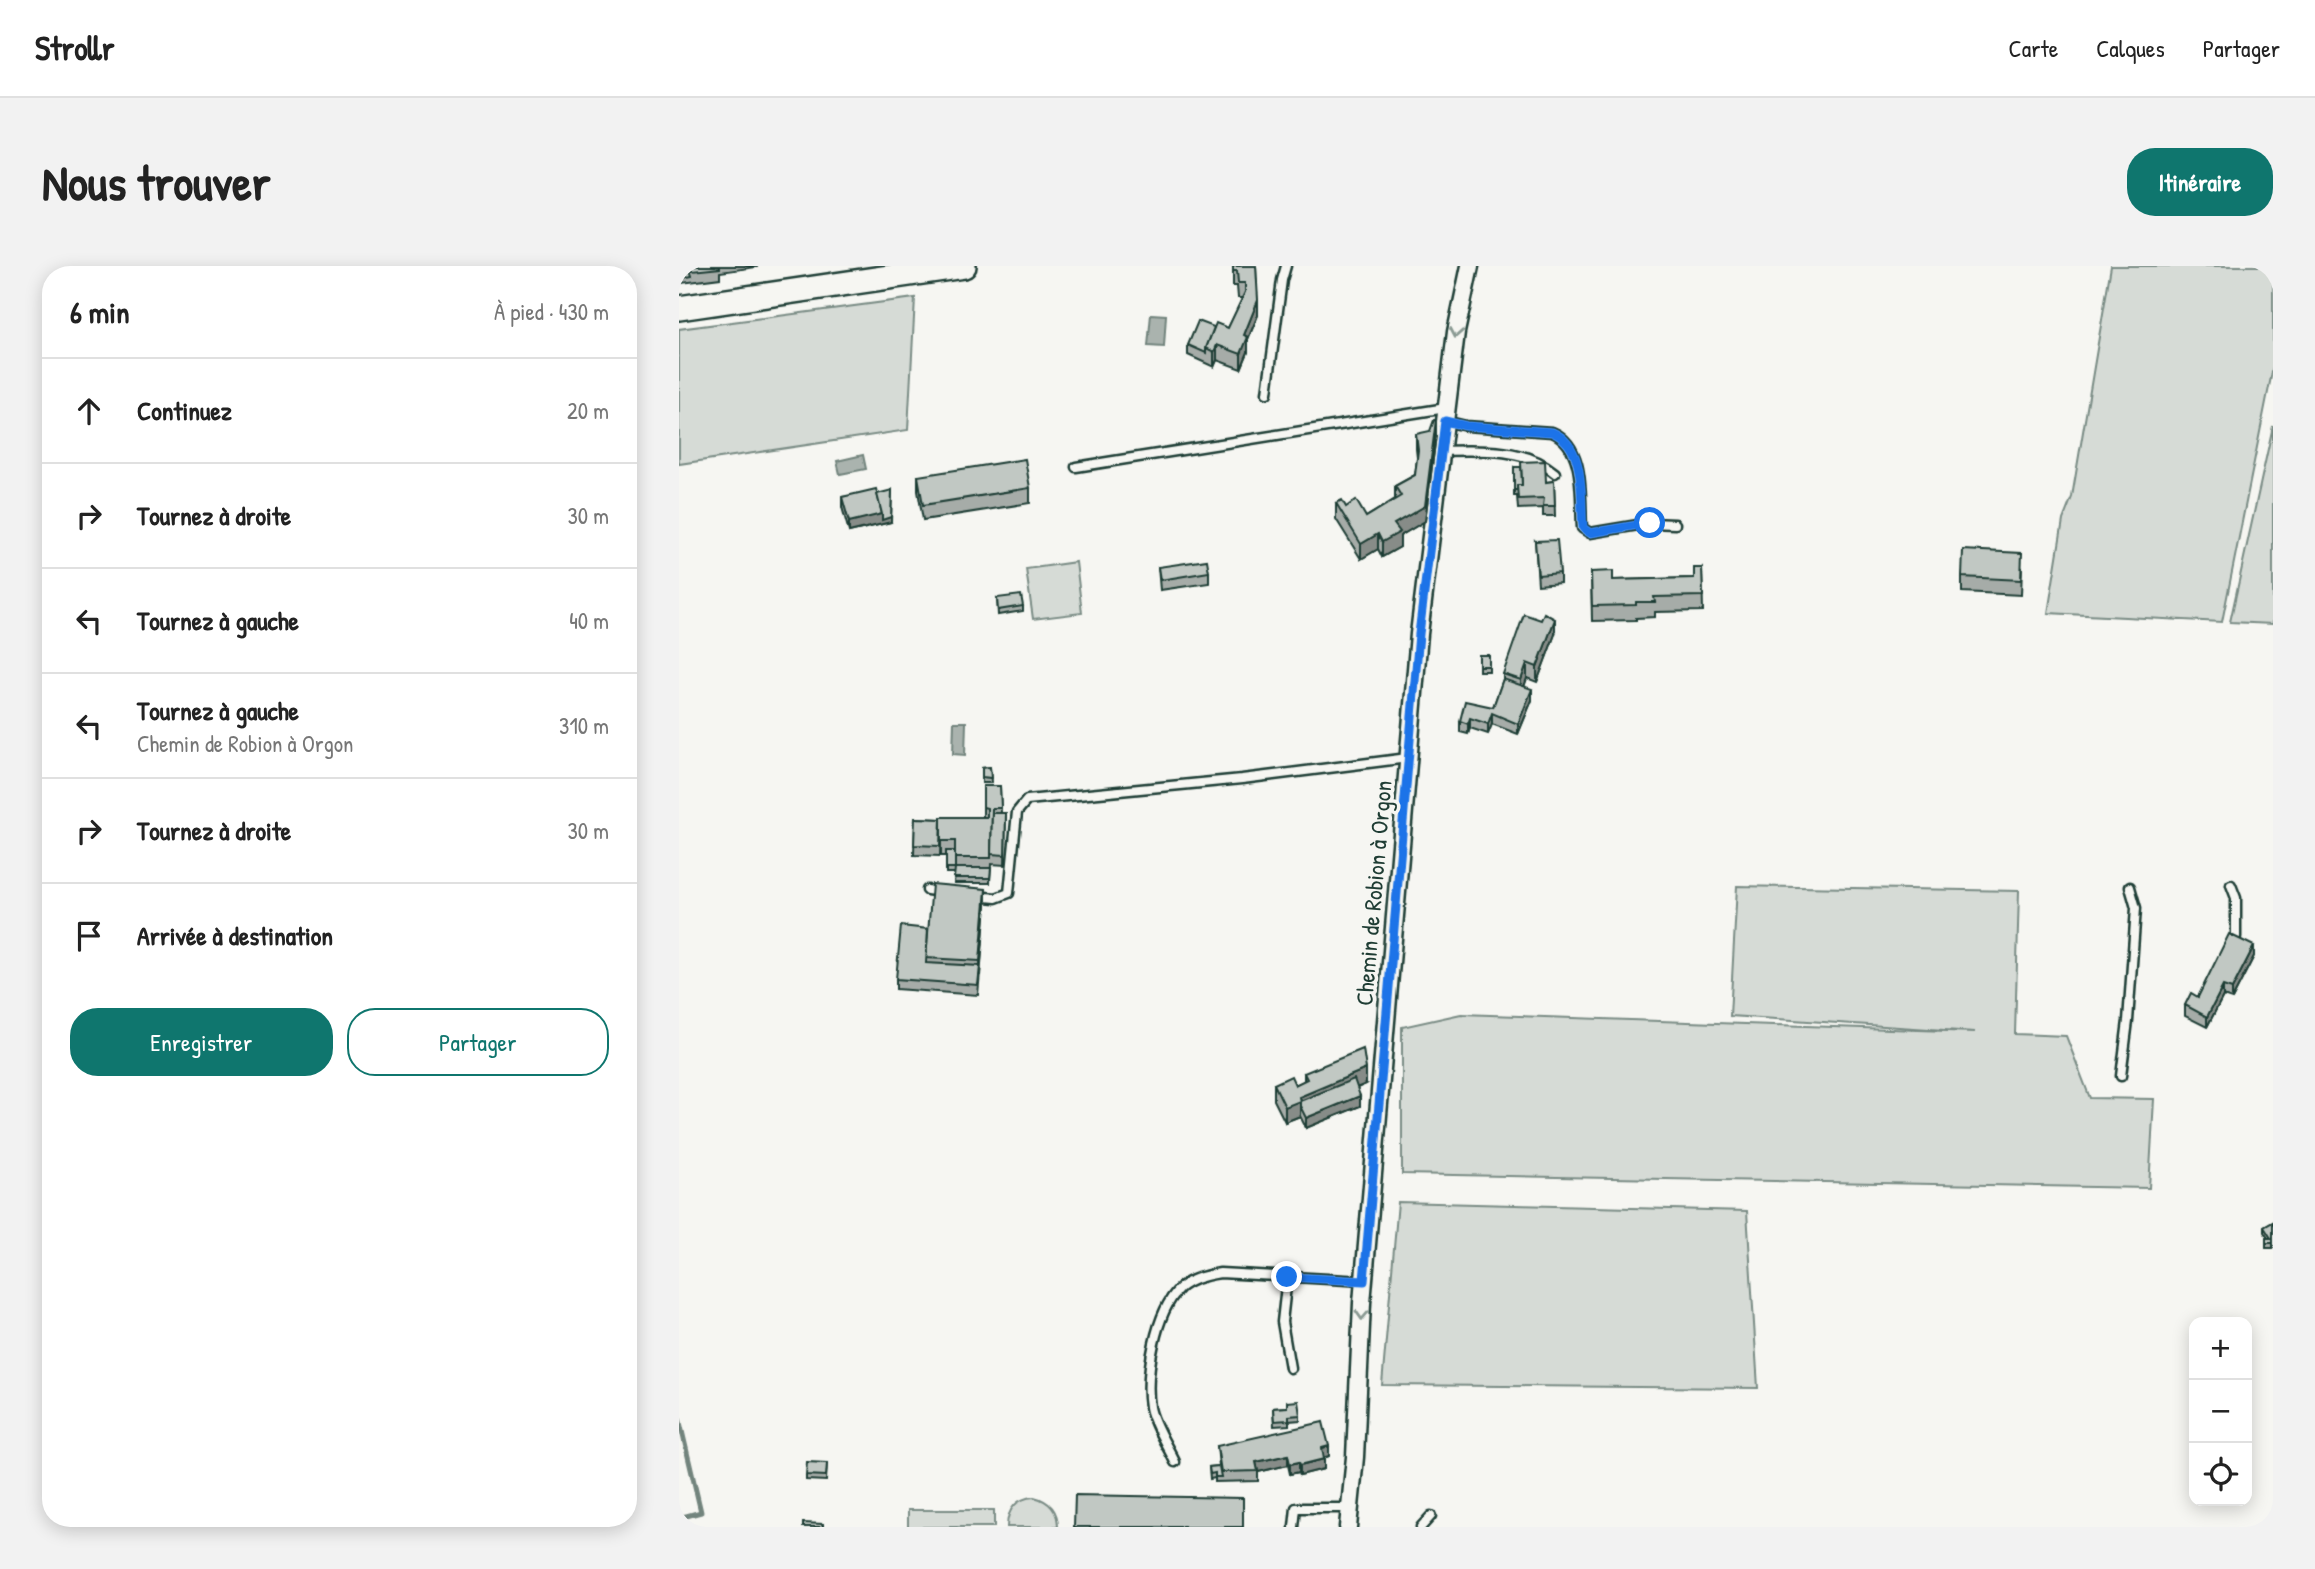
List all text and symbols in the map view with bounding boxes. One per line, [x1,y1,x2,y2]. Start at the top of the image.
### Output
text: Strollr [35,26,114,70]
text: Carte [2009,32,2058,64]
text: Calques [2096,32,2165,64]
text: Partager [2203,32,2280,64]
button: Itinéraire [2127,148,2273,216]
text: Nous trouver [42,149,271,215]
text: 6 min [70,292,130,332]
text: À pied · 430 m [494,296,609,327]
one-way arrow [1449,327,1464,339]
icon: ahead [70,392,108,430]
text: Continuez [137,393,232,428]
text: 20 m [567,395,609,426]
icon: right [70,497,108,535]
text: Tournez à droite [137,498,291,533]
text: 30 m [567,500,609,531]
route start [1634,507,1665,538]
icon: left [70,602,108,640]
text: Tournez à gauche [137,603,299,638]
text: 40 m [569,605,609,636]
text: Tournez à gauche [137,693,299,728]
icon: left [70,707,108,745]
text: 310 m [559,710,609,741]
text: Chemin de Robion à Orgon [137,728,353,759]
street label: Chemin de Robion à Orgon [1347,779,1399,1007]
icon: right [70,812,108,850]
text: Tournez à droite [137,813,291,848]
text: 30 m [567,815,609,846]
icon: arrive [70,917,108,955]
text: Arrivée à destination [137,918,333,953]
button: Enregistrer [70,1008,333,1076]
button: Partager [347,1008,609,1076]
route end [1271,1261,1302,1292]
one-way arrow [1354,1310,1369,1321]
map controls [2189,1317,2252,1506]
button: + [2189,1317,2252,1380]
button: − [2189,1380,2252,1443]
button: locate [2189,1443,2252,1506]

